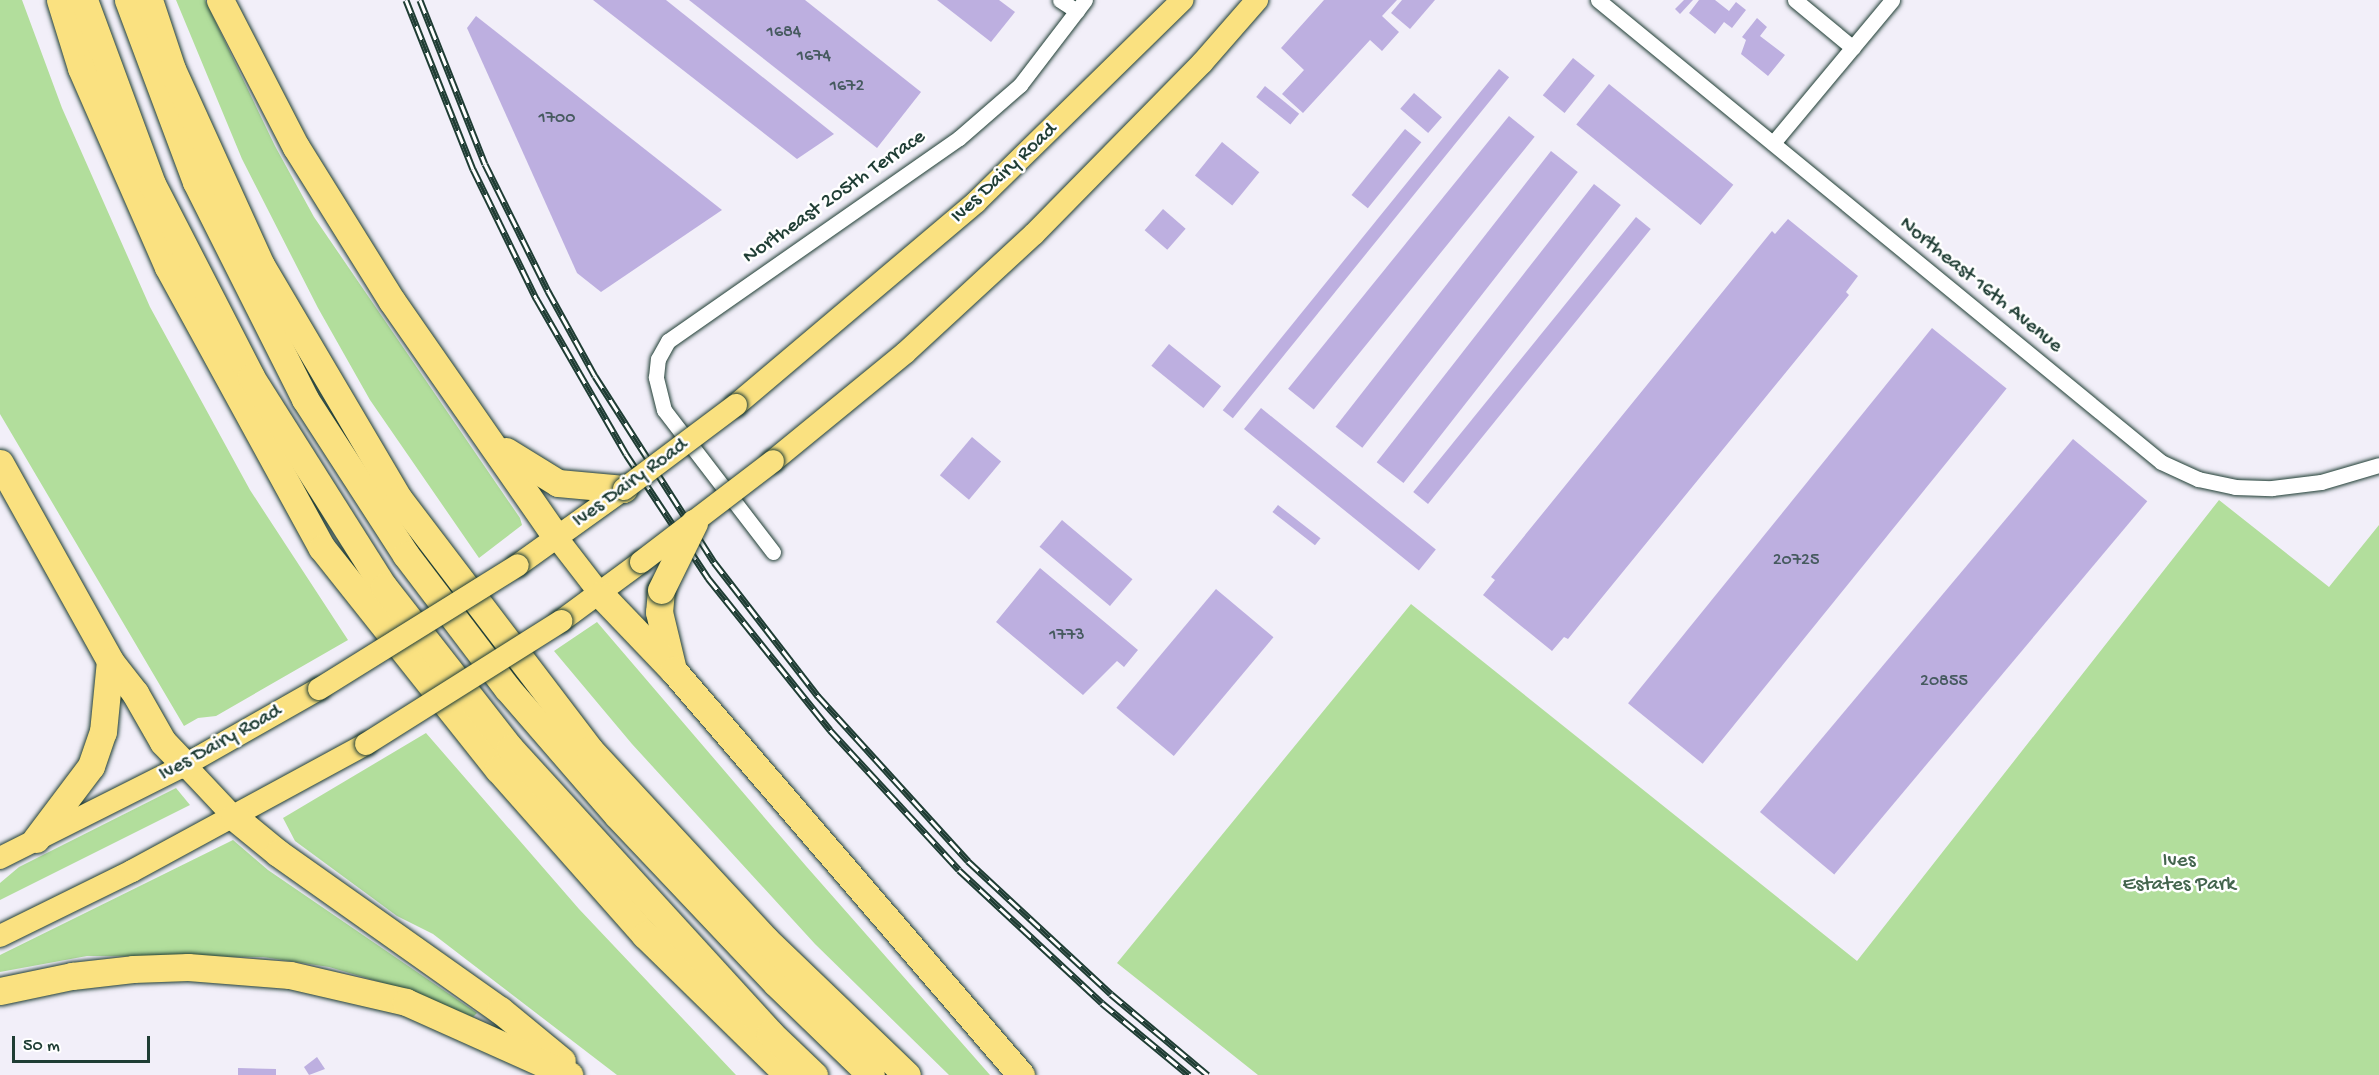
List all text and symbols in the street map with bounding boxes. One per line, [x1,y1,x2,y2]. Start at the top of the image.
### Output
house number: 1684 [767,22,801,44]
house number: 1674 [797,46,831,68]
house number: 1672 [830,76,864,98]
house number: 1700 [538,108,576,130]
street label: Ives Dairy Road [947,118,1063,230]
street label: Northeast 205th Terrace [739,125,931,271]
street label: Northeast 16th Avenue [1893,212,2067,360]
street label: Ives Dairy Road [568,434,694,534]
house number: 20725 [1773,550,1819,572]
house number: 1773 [1049,625,1085,647]
house number: 20855 [1920,671,1968,693]
street label: Ives Dairy Road [155,700,287,788]
park label: Ives Estates Park [2122,849,2236,899]
scale bar [15,1024,153,1062]
text: 50 m [23,1036,60,1057]

